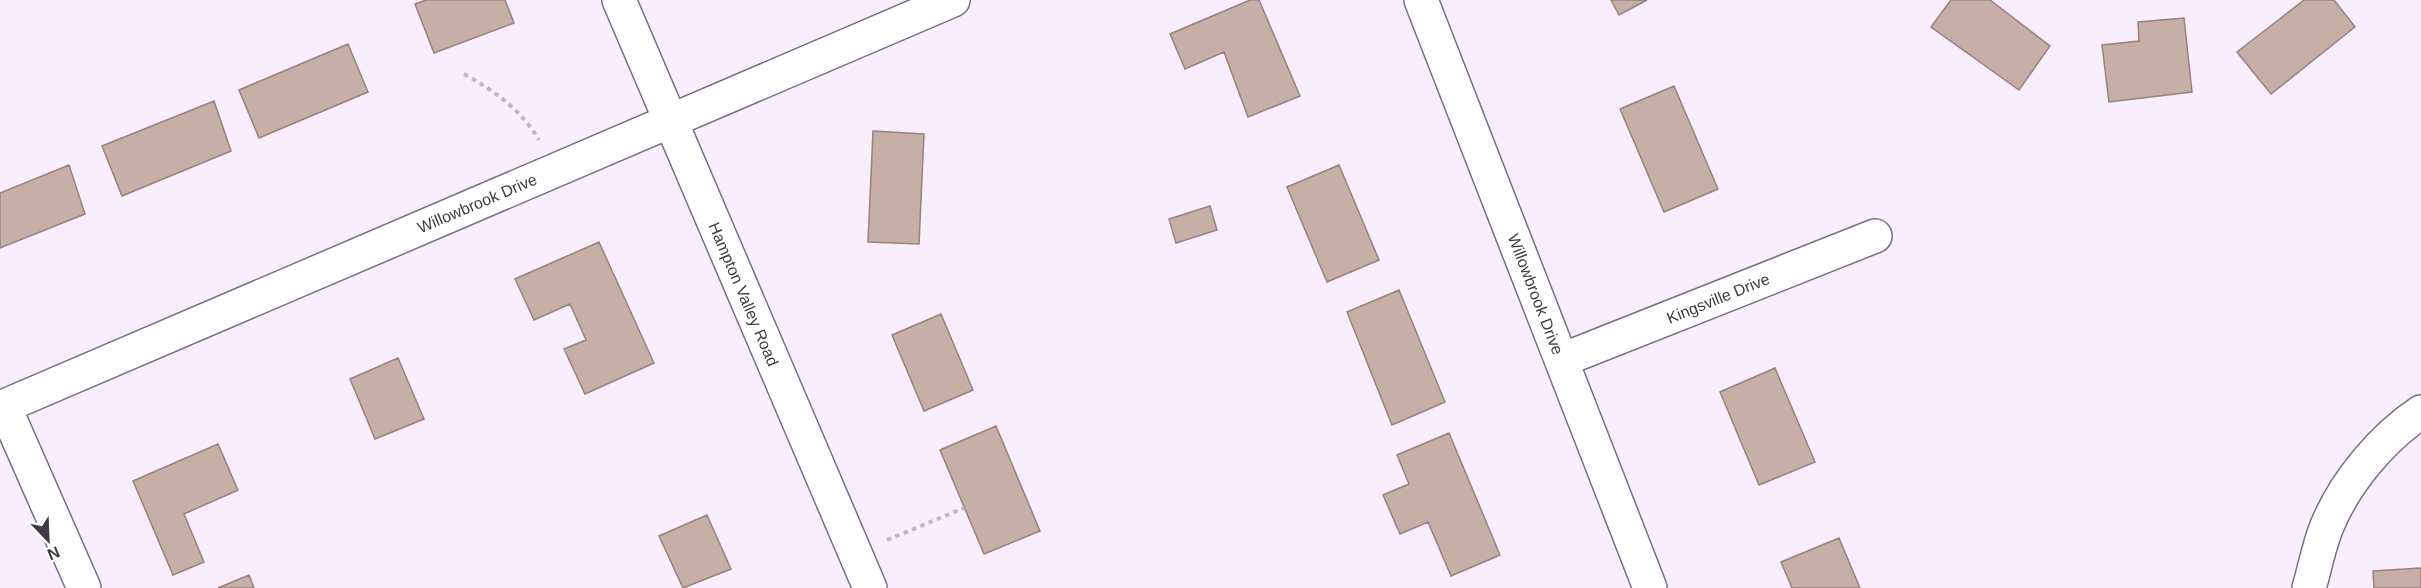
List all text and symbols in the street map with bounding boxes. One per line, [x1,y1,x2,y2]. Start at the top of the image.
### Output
street label: Willowbrook Drive [415,171,540,236]
street label: Hampton Valley Road [706,220,782,369]
street label: Willowbrook Drive [1505,231,1566,357]
street label: Kingsville Drive [1664,270,1772,327]
north arrow [18,510,78,570]
text: N [45,543,62,563]

